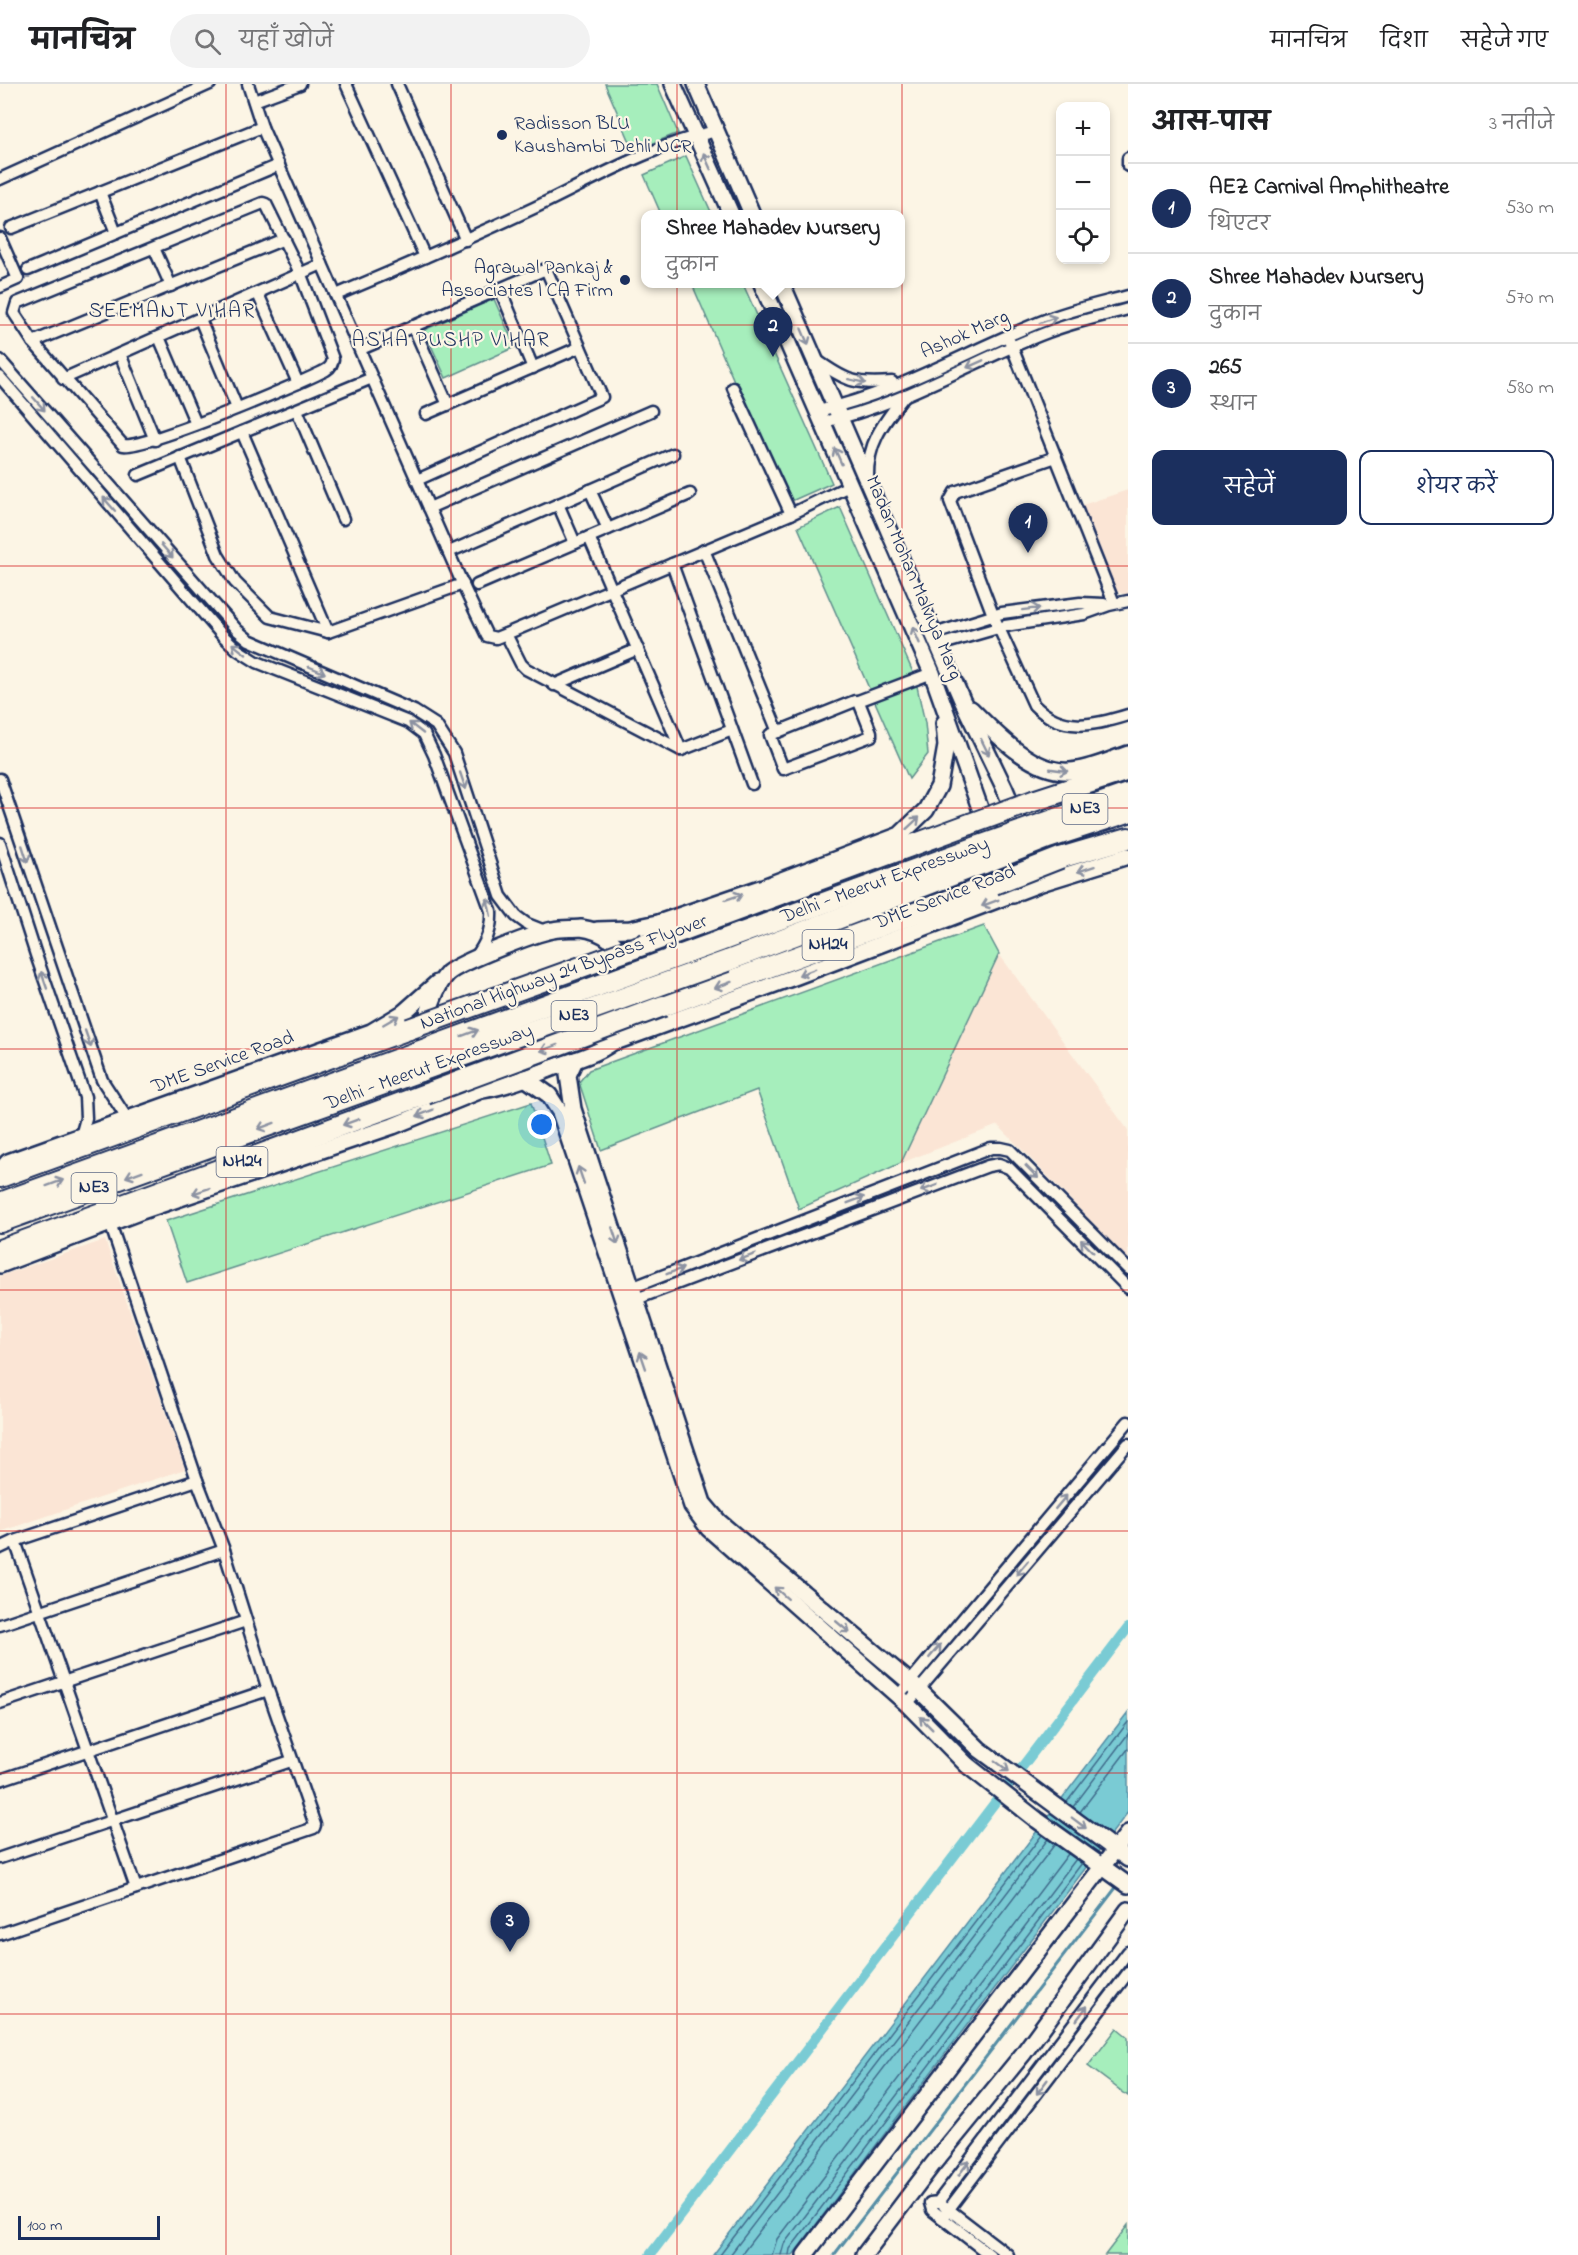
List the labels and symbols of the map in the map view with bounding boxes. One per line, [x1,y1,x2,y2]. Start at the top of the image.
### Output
place label: Radisson BLU Kaushambi Dehli NCR [514,110,693,162]
marker: Radisson BLU Kaushambi Dehli NCR [495,128,509,142]
one-way arrow [701,153,712,171]
place label: Agrawal Pankaj & Associates | CA Firm [441,254,613,306]
marker: Agrawal Pankaj & Associates | CA Firm [618,273,632,287]
district label: SEEMANT VIHAR [88,297,256,327]
street label: Ashok Marg [916,303,1014,368]
pin: 2 [754,308,792,357]
one-way arrow [1038,313,1057,324]
district label: ASHA PUSHP VIHAR [352,326,550,356]
one-way arrow [800,328,811,346]
one-way arrow [966,359,984,371]
one-way arrow [846,376,866,387]
one-way arrow [32,396,46,411]
one-way arrow [832,448,843,466]
street label: Madan Mohan Malviya Marg [856,471,969,685]
one-way arrow [102,497,116,512]
pin: 1 [1008,504,1048,553]
one-way arrow [160,542,174,558]
one-way arrow [1020,604,1040,615]
one-way arrow [910,626,921,645]
one-way arrow [231,643,247,655]
one-way arrow [307,665,325,676]
one-way arrow [408,722,424,735]
one-way arrow [979,737,991,755]
one-way arrow [1049,764,1068,775]
one-way arrow [459,771,470,790]
road number: NE3 [1062,794,1108,824]
one-way arrow [906,816,921,830]
street label: Delhi - Meerut Expressway [776,830,993,933]
one-way arrow [21,844,32,863]
street label: DME Service Road [869,858,1020,939]
one-way arrow [1077,865,1096,876]
one-way arrow [724,890,743,901]
one-way arrow [483,898,494,917]
one-way arrow [981,899,1000,910]
street label: National Highway 24 Bypass Flyover [416,907,713,1040]
road number: NH24 [802,930,854,960]
one-way arrow [799,968,817,979]
one-way arrow [38,971,49,990]
one-way arrow [714,980,733,991]
road number: NE3 [552,1001,596,1031]
one-way arrow [382,1014,399,1026]
street label: Delhi - Meerut Expressway [320,1017,537,1120]
street label: DME Service Road [147,1024,298,1103]
one-way arrow [460,1027,478,1038]
one-way arrow [84,1029,95,1048]
one-way arrow [540,1044,558,1055]
one-way arrow [416,1108,435,1119]
your location [527,1110,556,1139]
one-way arrow [342,1117,361,1128]
one-way arrow [257,1122,276,1133]
road number: NH24 [216,1147,268,1177]
one-way arrow [1025,1165,1040,1180]
one-way arrow [575,1166,586,1185]
one-way arrow [125,1169,144,1180]
road number: NE3 [72,1173,116,1203]
one-way arrow [45,1177,64,1188]
one-way arrow [920,1183,939,1194]
one-way arrow [192,1186,211,1197]
one-way arrow [847,1194,865,1205]
one-way arrow [610,1226,621,1245]
one-way arrow [1079,1239,1094,1254]
one-way arrow [738,1252,757,1263]
one-way arrow [665,1265,683,1276]
one-way arrow [636,1351,647,1370]
one-way arrow [1054,1495,1068,1510]
one-way arrow [1016,1560,1029,1576]
one-way arrow [774,1586,789,1600]
one-way arrow [835,1620,851,1633]
one-way arrow [929,1643,942,1659]
one-way arrow [919,1716,933,1731]
one-way arrow [993,1759,1009,1772]
one-way arrow [1070,1817,1086,1829]
pin: 3 [490,1902,530,1952]
one-way arrow [1076,2005,1089,2021]
one-way arrow [1035,2078,1048,2094]
one-way arrow [958,2160,970,2176]
scale bar [18,2213,160,2240]

